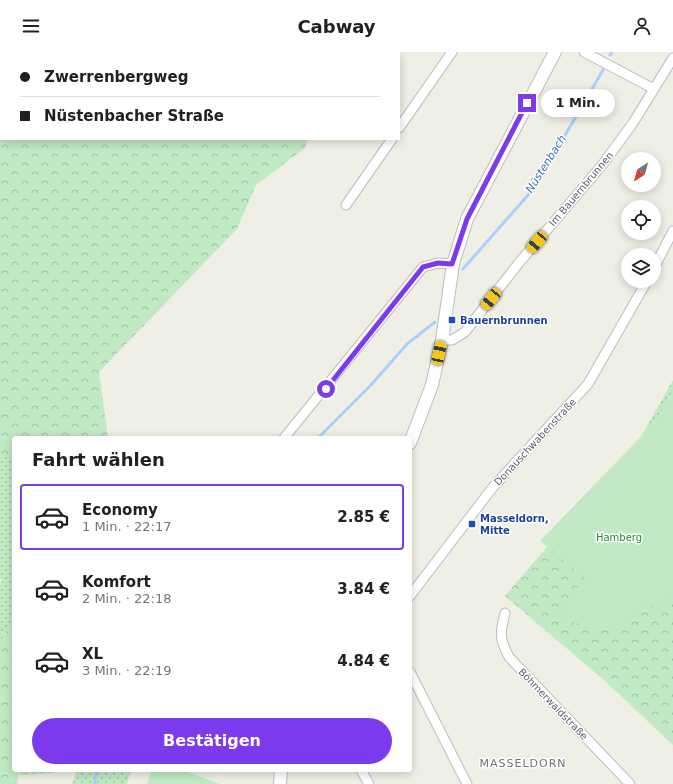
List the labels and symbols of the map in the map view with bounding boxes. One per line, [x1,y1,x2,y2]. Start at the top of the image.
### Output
callout: 1 Min. [541,89,615,117]
route end [518,94,536,112]
water label: Nüstenbach [523,133,569,195]
street label: Im Bauernbrunnen [547,150,615,228]
north arrow [621,152,661,192]
car [525,229,549,255]
car [479,286,503,312]
marker: Bauernbrunnen [447,315,457,325]
place label: Bauernbrunnen [460,315,548,326]
car [431,340,447,366]
route start [317,380,335,398]
street label: Donauschwabenstraße [492,396,578,488]
place label: Masseldorn, Mitte [480,513,549,536]
marker: Masseldorn, Mitte [467,519,477,529]
park label: Hamberg [596,532,642,543]
street label: Böhmerwaldstraße [516,666,590,742]
district label: MASSELDORN [479,757,567,770]

